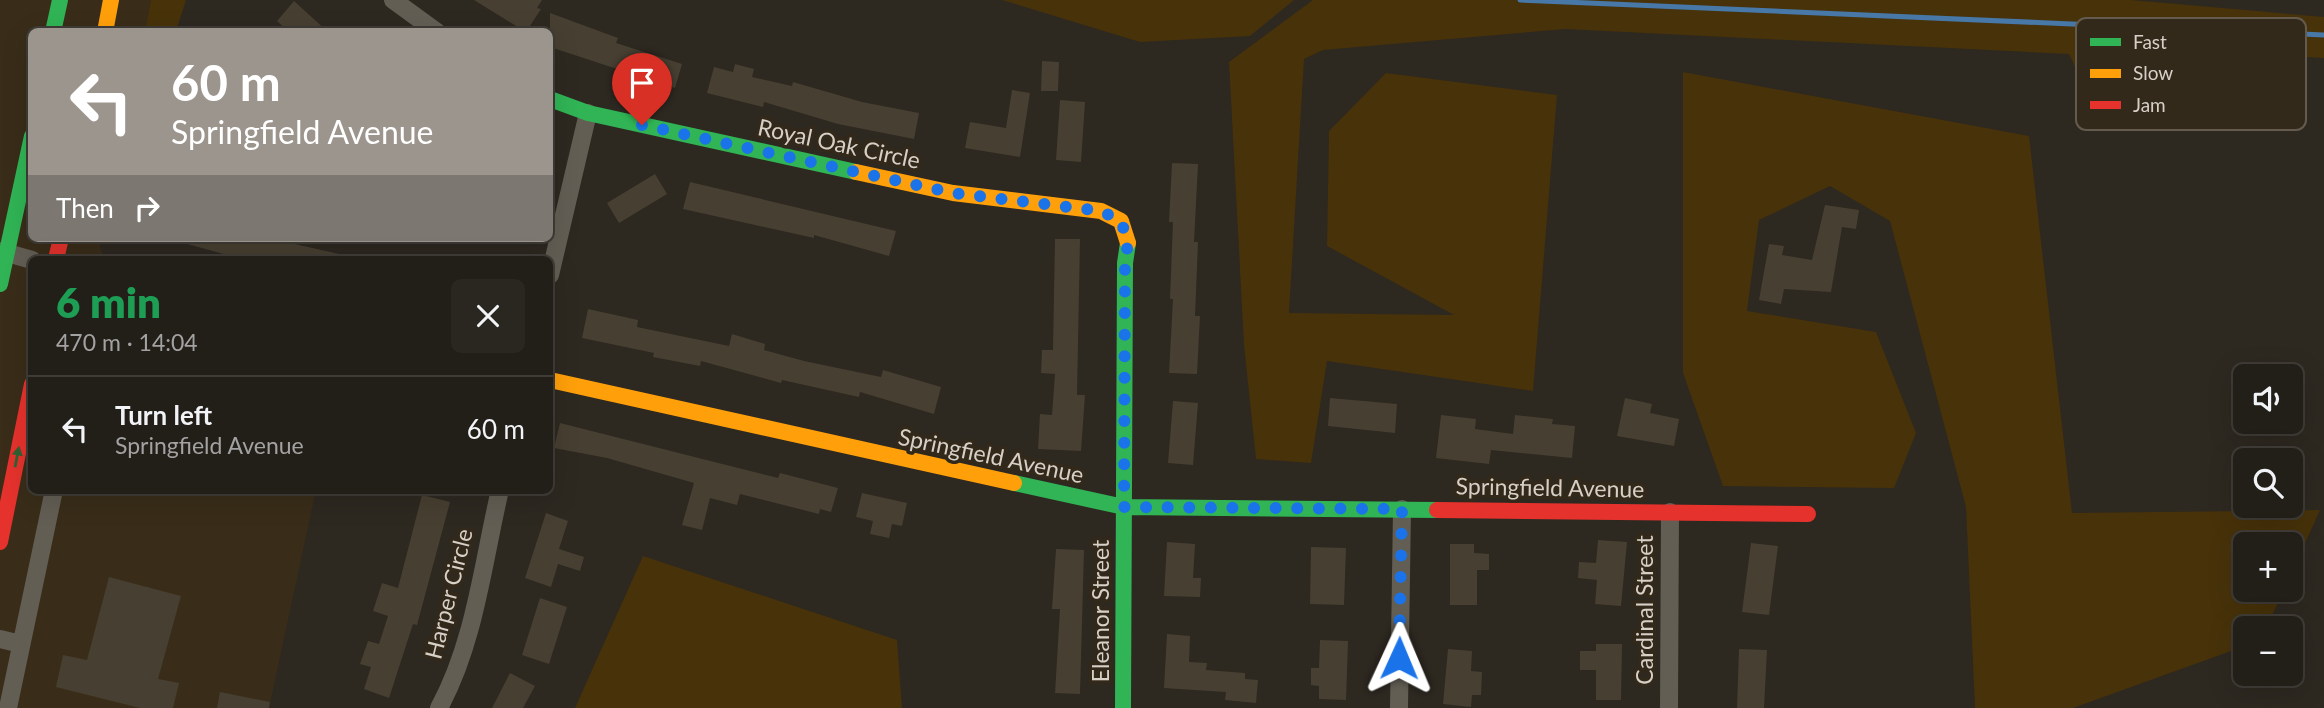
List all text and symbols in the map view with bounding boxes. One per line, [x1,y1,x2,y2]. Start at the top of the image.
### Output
legend [2076,18,2306,130]
text: Fast [2133,30,2167,53]
text: 60 m [171,53,281,111]
pin [612,53,672,125]
icon: left [56,56,147,147]
text: Slow [2133,61,2173,84]
icon: arrive [623,64,661,102]
text: Jam [2133,93,2166,116]
text: Springfield Avenue [171,112,434,151]
street label: Royal Oak Circle [756,112,923,174]
icon: right [128,189,166,227]
text: Then [56,192,114,224]
text: 6 min [56,277,161,327]
button: close [451,279,525,353]
text: 470 m · 14:04 [56,328,198,356]
map controls [2233,364,2303,686]
button: sound [2233,364,2303,434]
text: Turn left [115,399,212,431]
icon: left [56,410,94,448]
text: 60 m [467,413,525,445]
street label: Springfield Avenue [896,422,1086,488]
text: Springfield Avenue [115,431,304,459]
one-way arrow [11,446,22,468]
button: search [2233,448,2303,518]
street label: Springfield Avenue [1455,471,1645,503]
street label: Harper Circle [418,526,478,662]
button: + [2233,532,2303,602]
street label: Cardinal Street [1630,535,1658,685]
street label: Eleanor Street [1086,539,1114,682]
button: − [2233,616,2303,686]
position arrow [1362,621,1436,695]

